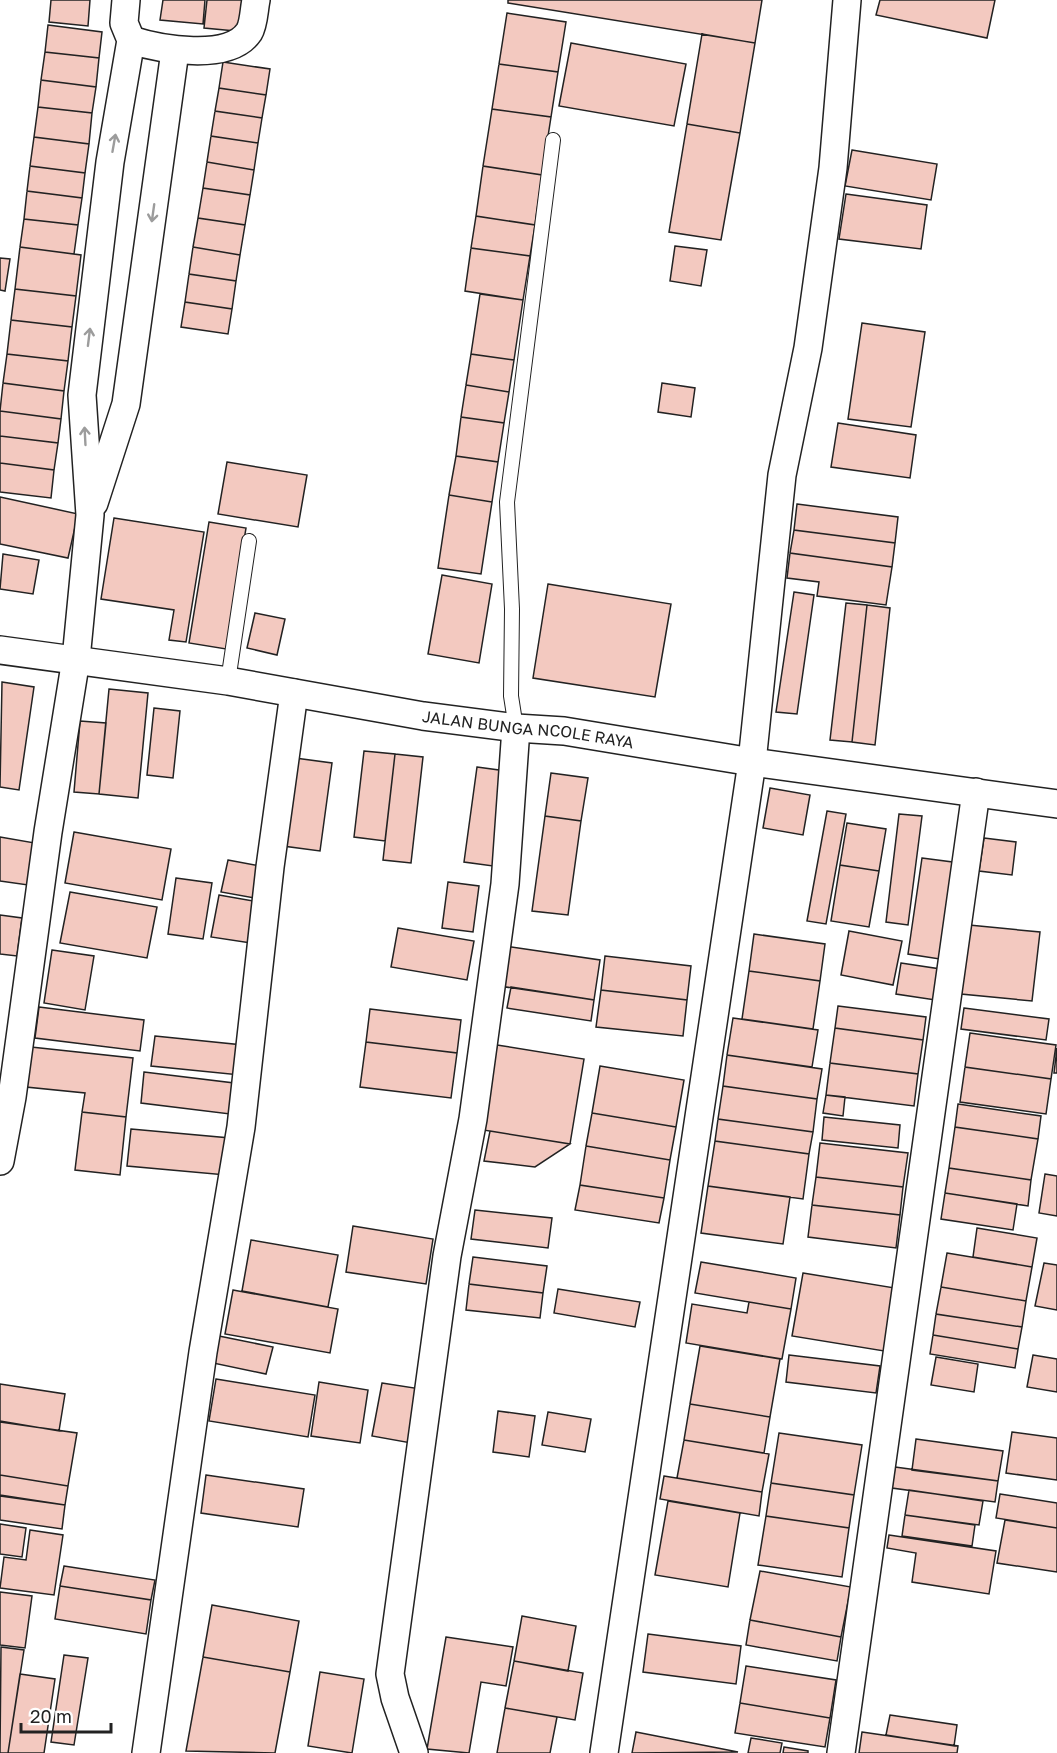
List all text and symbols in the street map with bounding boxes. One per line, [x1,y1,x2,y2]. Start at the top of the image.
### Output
one-way arrow [108,134,119,154]
one-way arrow [147,202,158,222]
one-way arrow [84,328,95,347]
one-way arrow [79,426,90,446]
street label: JALAN BUNGA NCOLE RAYA [421,706,635,752]
scale bar [21,1696,111,1734]
text: 20 m [30,1705,72,1727]

